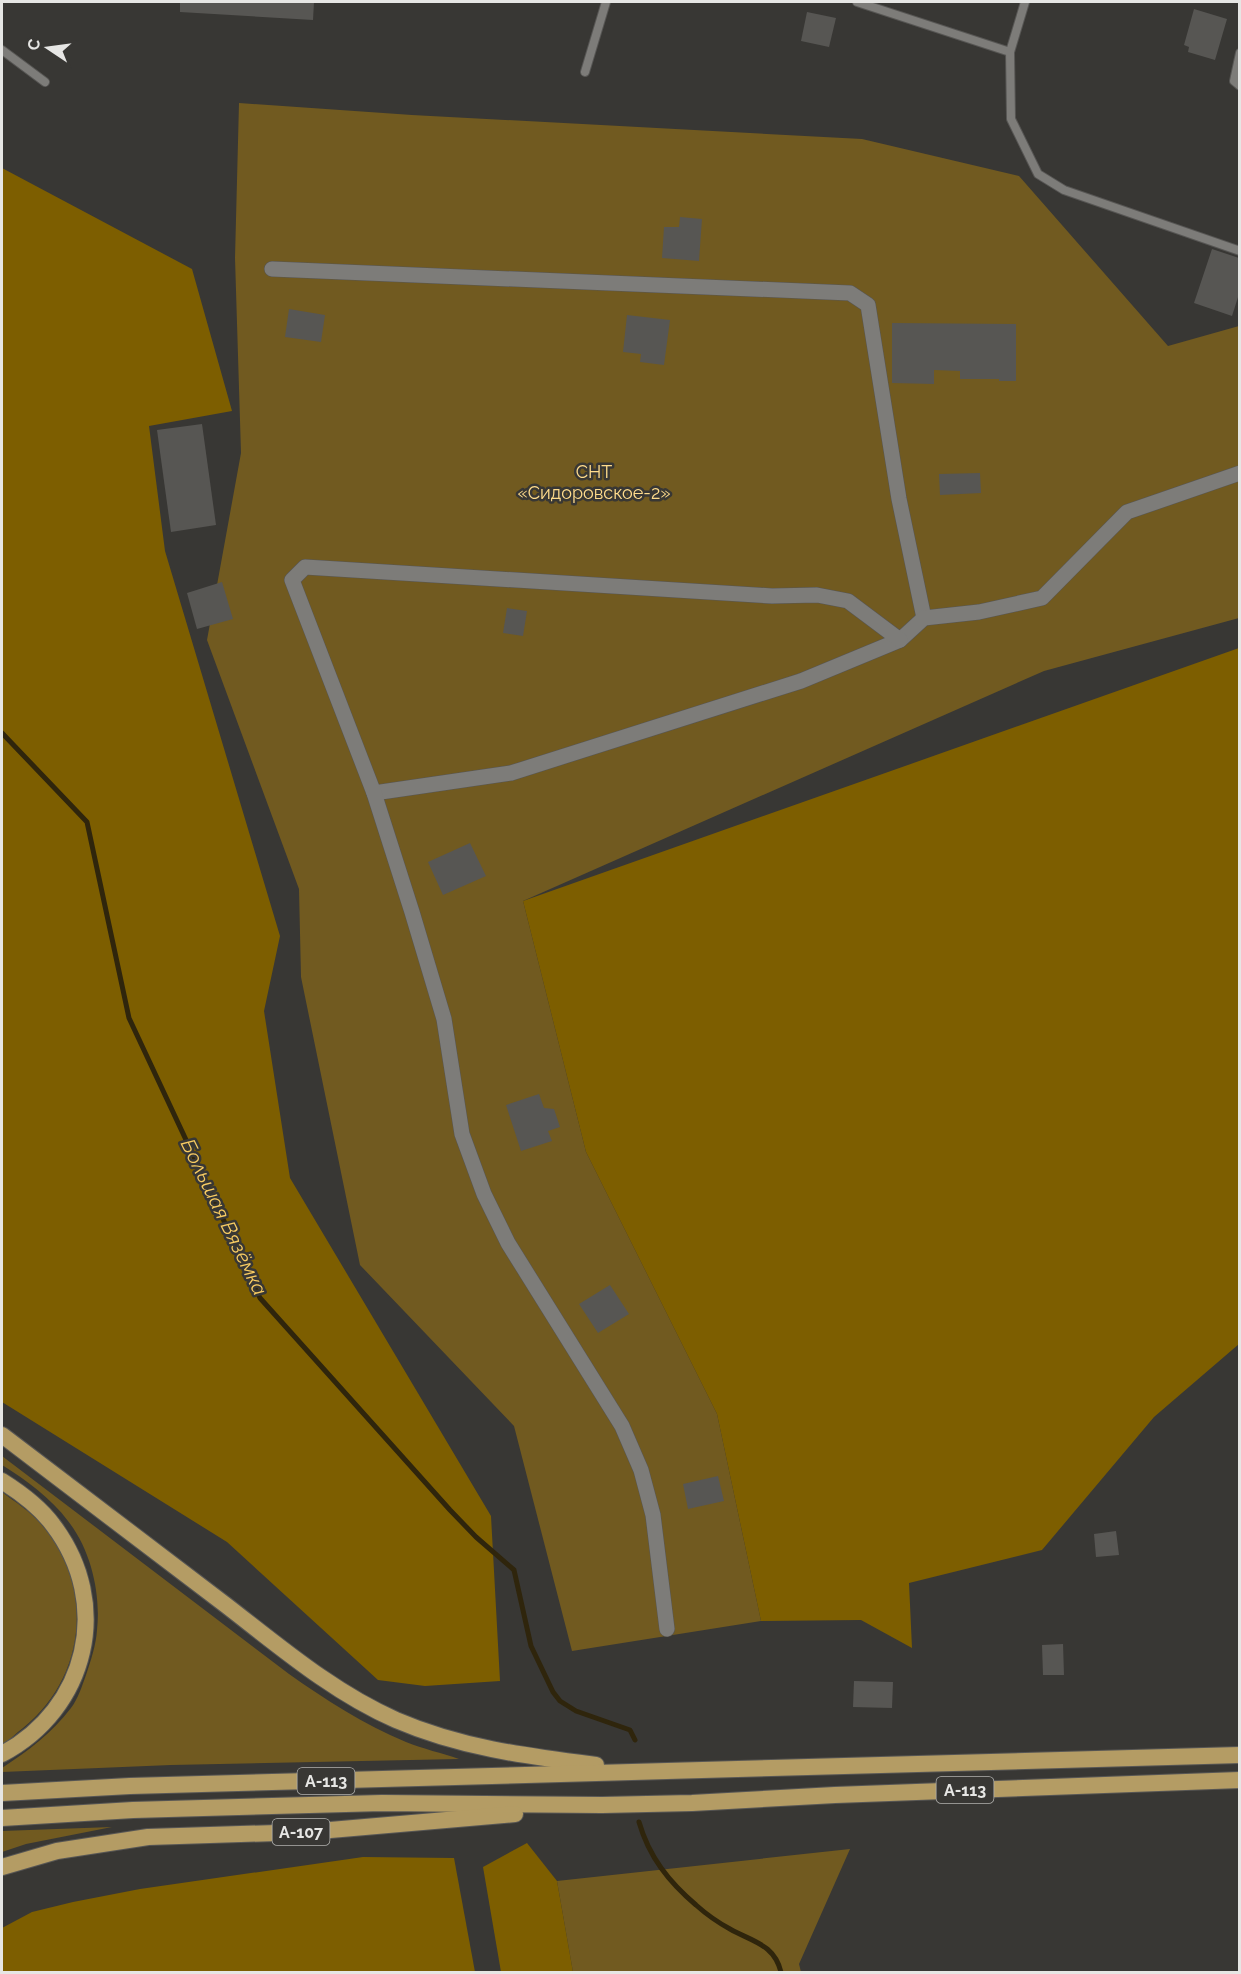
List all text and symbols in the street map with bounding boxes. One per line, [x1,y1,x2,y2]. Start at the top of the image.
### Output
north arrow [18,18,78,78]
text: С [23,37,44,52]
park label: СНТ «Сидоровское-2» [517,461,671,503]
water label: Большая Вязёмка [176,1135,272,1299]
road number: А-113 [298,1768,354,1794]
road number: А-113 [936,1777,994,1803]
road number: А-107 [272,1819,330,1845]

